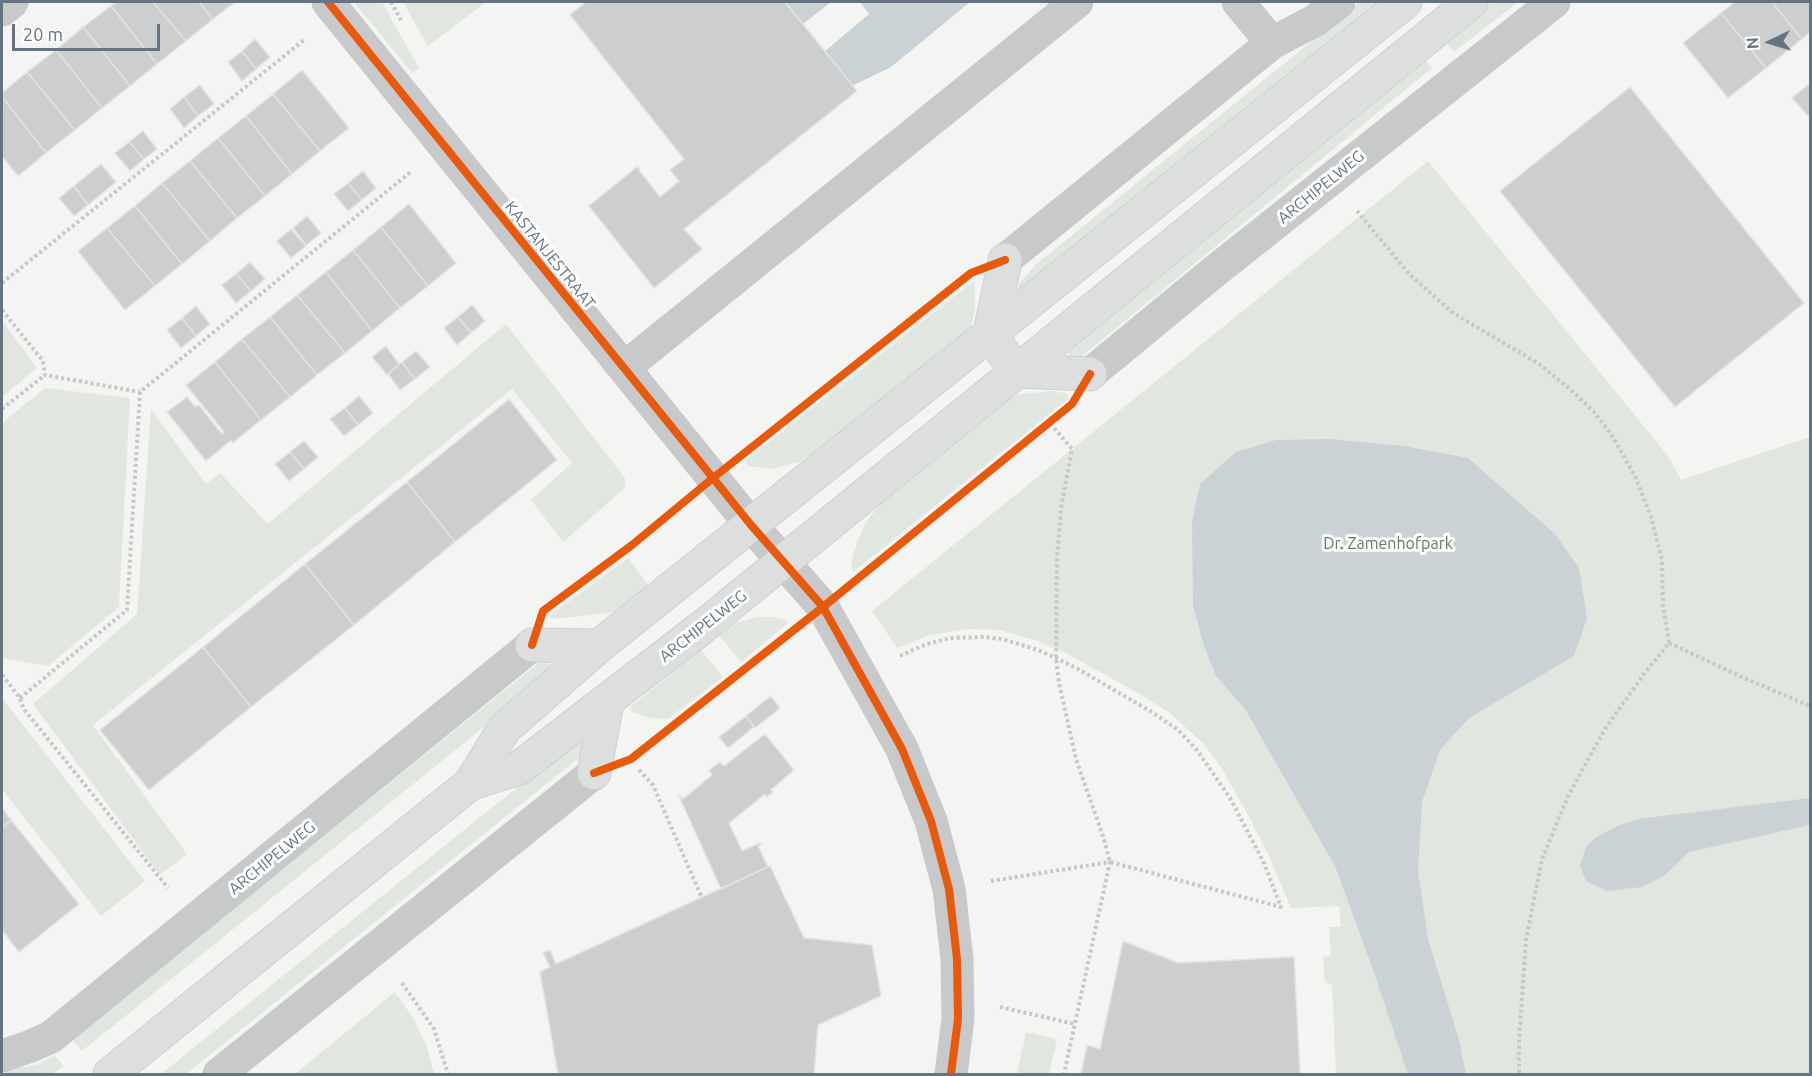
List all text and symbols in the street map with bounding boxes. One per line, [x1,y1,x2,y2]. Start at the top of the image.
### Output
scale bar [15,12,164,50]
north arrow [1740,12,1800,72]
text: 20 m [23,24,63,44]
text: N [1743,37,1761,50]
street label: ARCHIPELWEG [1274,146,1368,228]
street label: KASTANJESTRAAT [501,197,599,313]
park label: Dr. Zamenhofpark [1323,534,1453,554]
street label: ARCHIPELWEG [656,586,750,666]
street label: ARCHIPELWEG [225,817,319,899]

